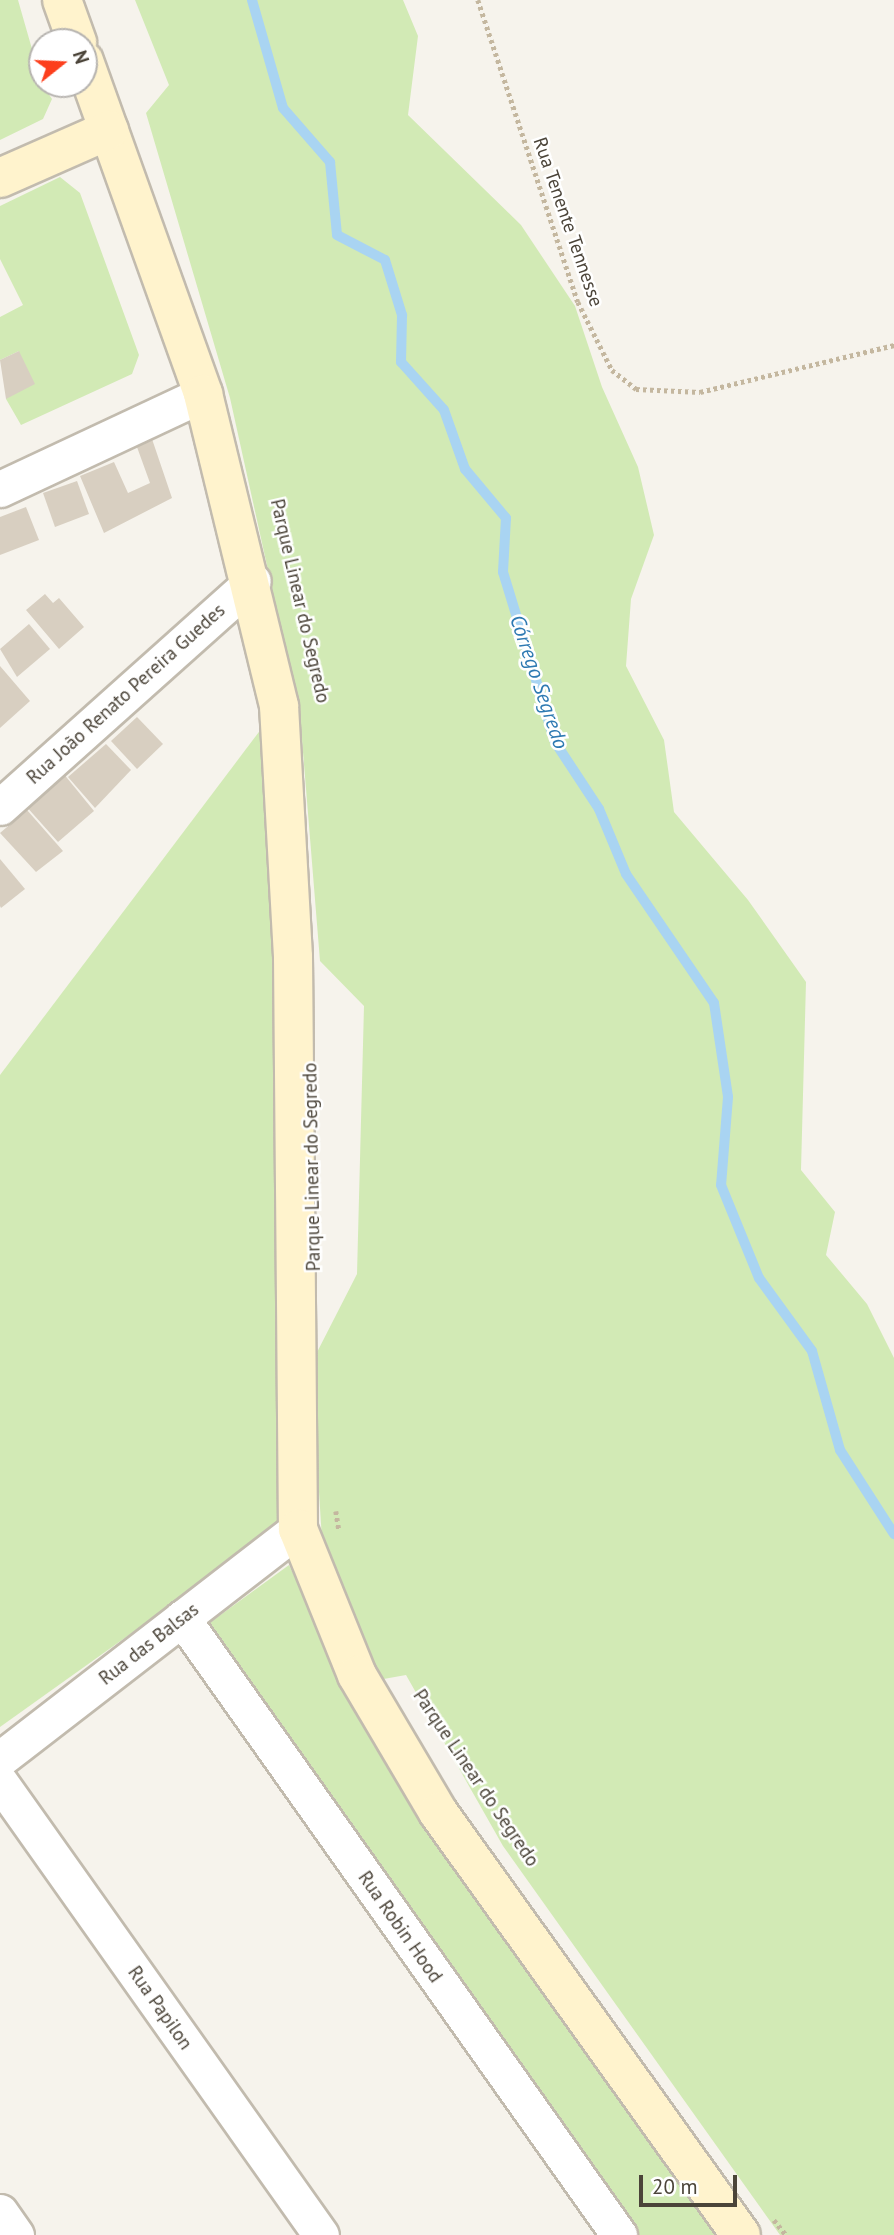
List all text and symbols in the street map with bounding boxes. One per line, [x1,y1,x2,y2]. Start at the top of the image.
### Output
north arrow [28,28,98,98]
text: N [68,47,94,67]
street label: Rua Tenente Tennesse [528,134,608,310]
street label: Parque Linear do Segredo [265,497,335,705]
street label: Rua João Renato Pereira Guedes [22,599,230,789]
water label: Córrego Segredo [504,612,574,752]
street label: Parque Linear do Segredo [299,1062,325,1272]
street label: Rua das Balsas [95,1598,203,1690]
street label: Parque Linear do Segredo [408,1685,544,1871]
street label: Rua Robin Hood [353,1867,447,1987]
street label: Rua Papilon [123,1962,197,2054]
scale bar [642,2162,740,2206]
text: 20 m [652,2173,698,2200]

